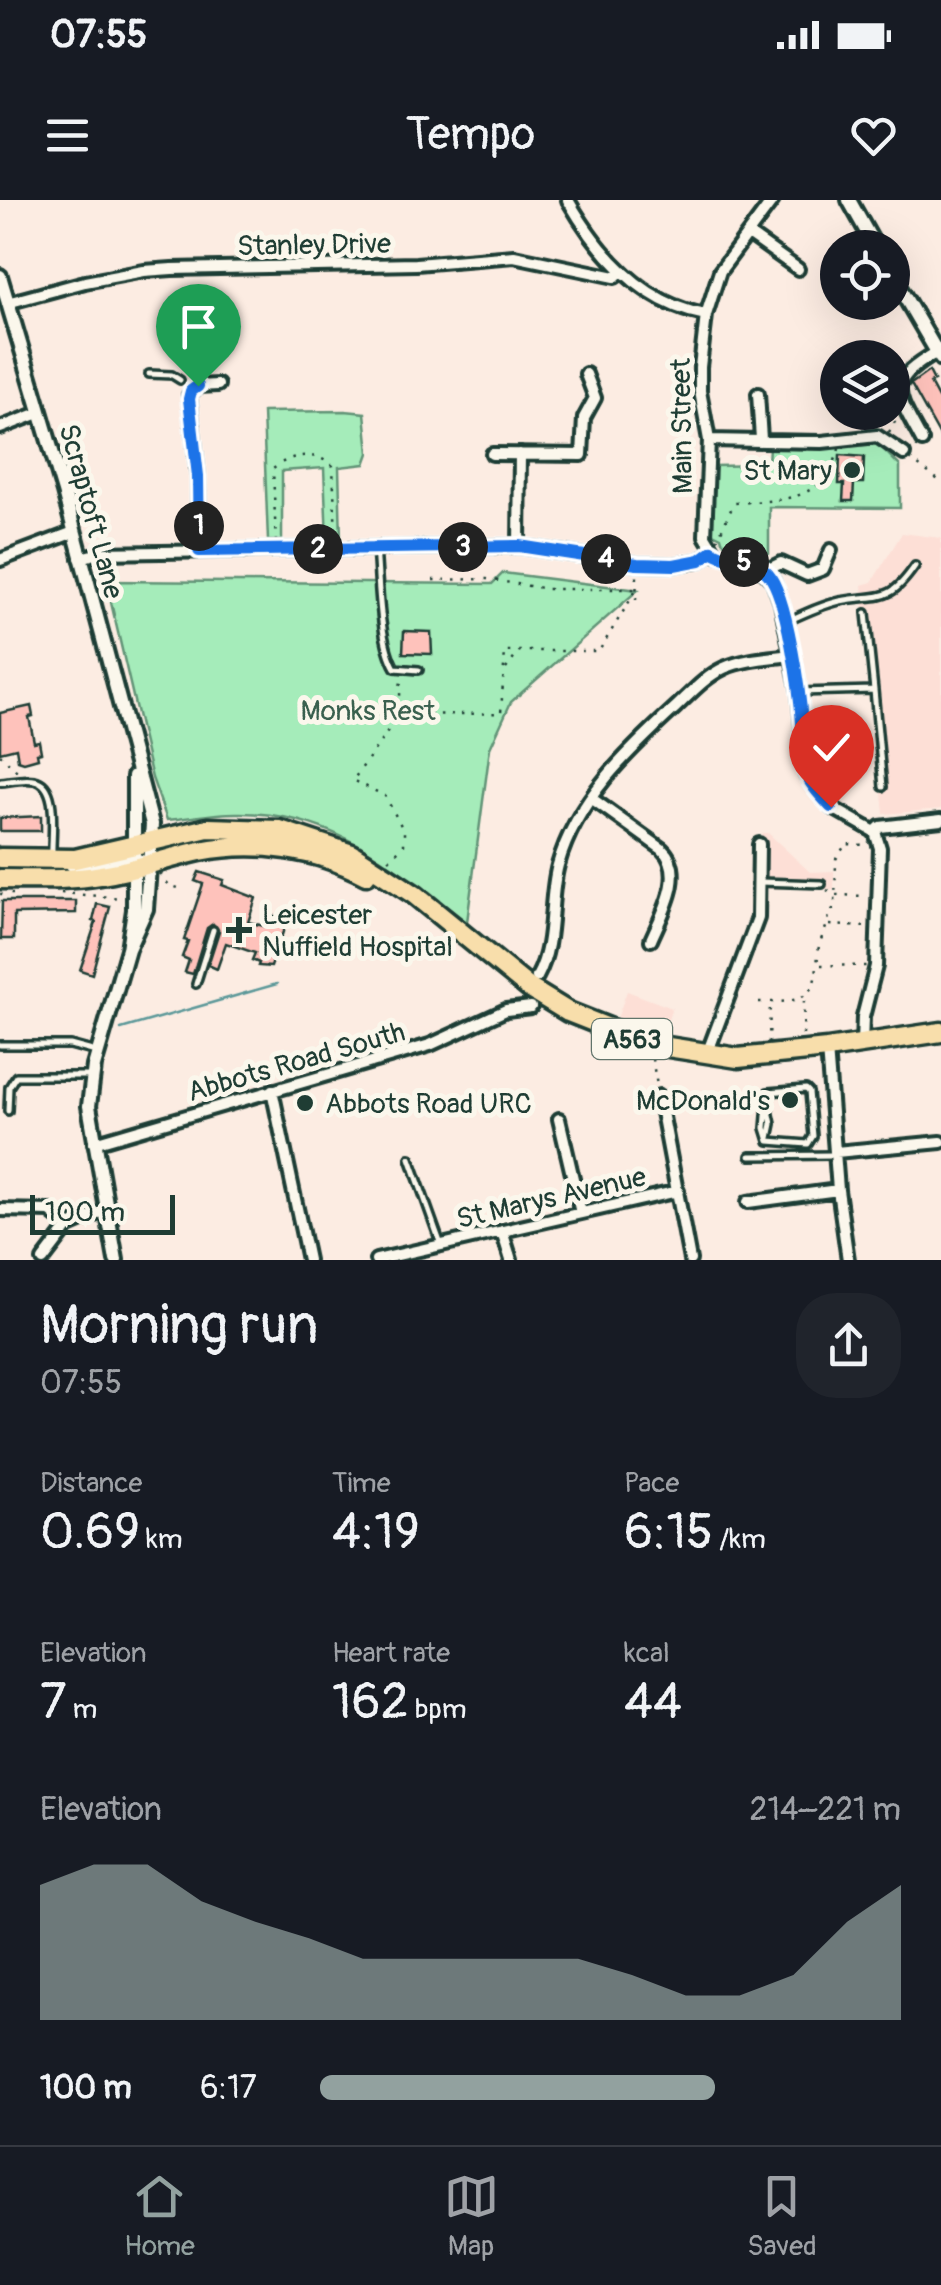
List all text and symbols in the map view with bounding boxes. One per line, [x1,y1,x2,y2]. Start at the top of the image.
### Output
text: 07:55 [50,11,147,59]
text: Tempo [406,107,535,163]
icon: menu [40,108,95,163]
icon: heart [846,108,901,163]
street label: Stanley Drive [237,227,391,264]
map controls [820,230,910,430]
button: locate [820,230,910,320]
pin [156,284,241,387]
icon: arrive [171,299,226,354]
button: layers [820,340,910,430]
street label: Main Street [664,357,701,494]
street label: Scraptoft Lane [50,420,131,603]
place label: St Mary [743,454,832,489]
marker: St Mary [841,459,863,481]
pin: 1 [174,501,224,551]
text: 1 [194,508,204,543]
pin: 3 [438,522,488,572]
pin: 2 [293,524,343,574]
text: 3 [455,529,471,564]
text: 2 [310,531,326,566]
pin: 4 [581,534,631,584]
pin: 5 [719,537,769,587]
text: 4 [598,541,614,576]
text: 5 [736,544,752,579]
park label: Monks Rest [301,694,436,729]
pin [789,705,874,808]
icon: check [804,720,859,775]
place label: Leicester Nuffield Hospital [262,898,453,965]
marker: Leicester Nuffield Hospital [226,917,252,943]
street label: Abbots Road South [184,1015,409,1110]
road number: A563 [592,1019,672,1059]
place label: McDonald's [636,1084,770,1119]
place label: Abbots Road URC [325,1087,532,1122]
marker: McDonald's [779,1089,801,1111]
marker: Abbots Road URC [294,1092,316,1114]
street label: St Marys Avenue [453,1160,650,1237]
scale bar [30,1190,175,1234]
text: 100 m [45,1195,125,1230]
text: Morning run [40,1291,318,1360]
button: share [796,1293,901,1398]
text: 07:55 [40,1363,122,1403]
text: Distance [40,1466,142,1501]
text: Time [332,1466,391,1501]
text: Pace [624,1466,679,1501]
text: 0.69 [40,1501,140,1564]
text: 4:19 [332,1501,420,1564]
text: 6:15 [624,1501,713,1564]
text: km [140,1522,183,1557]
text: /km [713,1522,766,1557]
text: Elevation [40,1636,147,1671]
text: Heart rate [332,1636,450,1671]
text: kcal [624,1636,670,1671]
text: 7 [40,1671,66,1734]
text: 162 [332,1671,409,1734]
text: 44 [624,1671,682,1734]
text: m [66,1692,97,1727]
text: bpm [409,1692,467,1727]
text: Elevation [40,1790,162,1830]
text: 214–221 m [750,1790,901,1830]
text: 100 m [40,2068,132,2108]
text: 6:17 [200,2068,257,2108]
tab: Home [124,2169,195,2264]
tab: Map [444,2169,499,2264]
tab: Saved [747,2169,817,2264]

